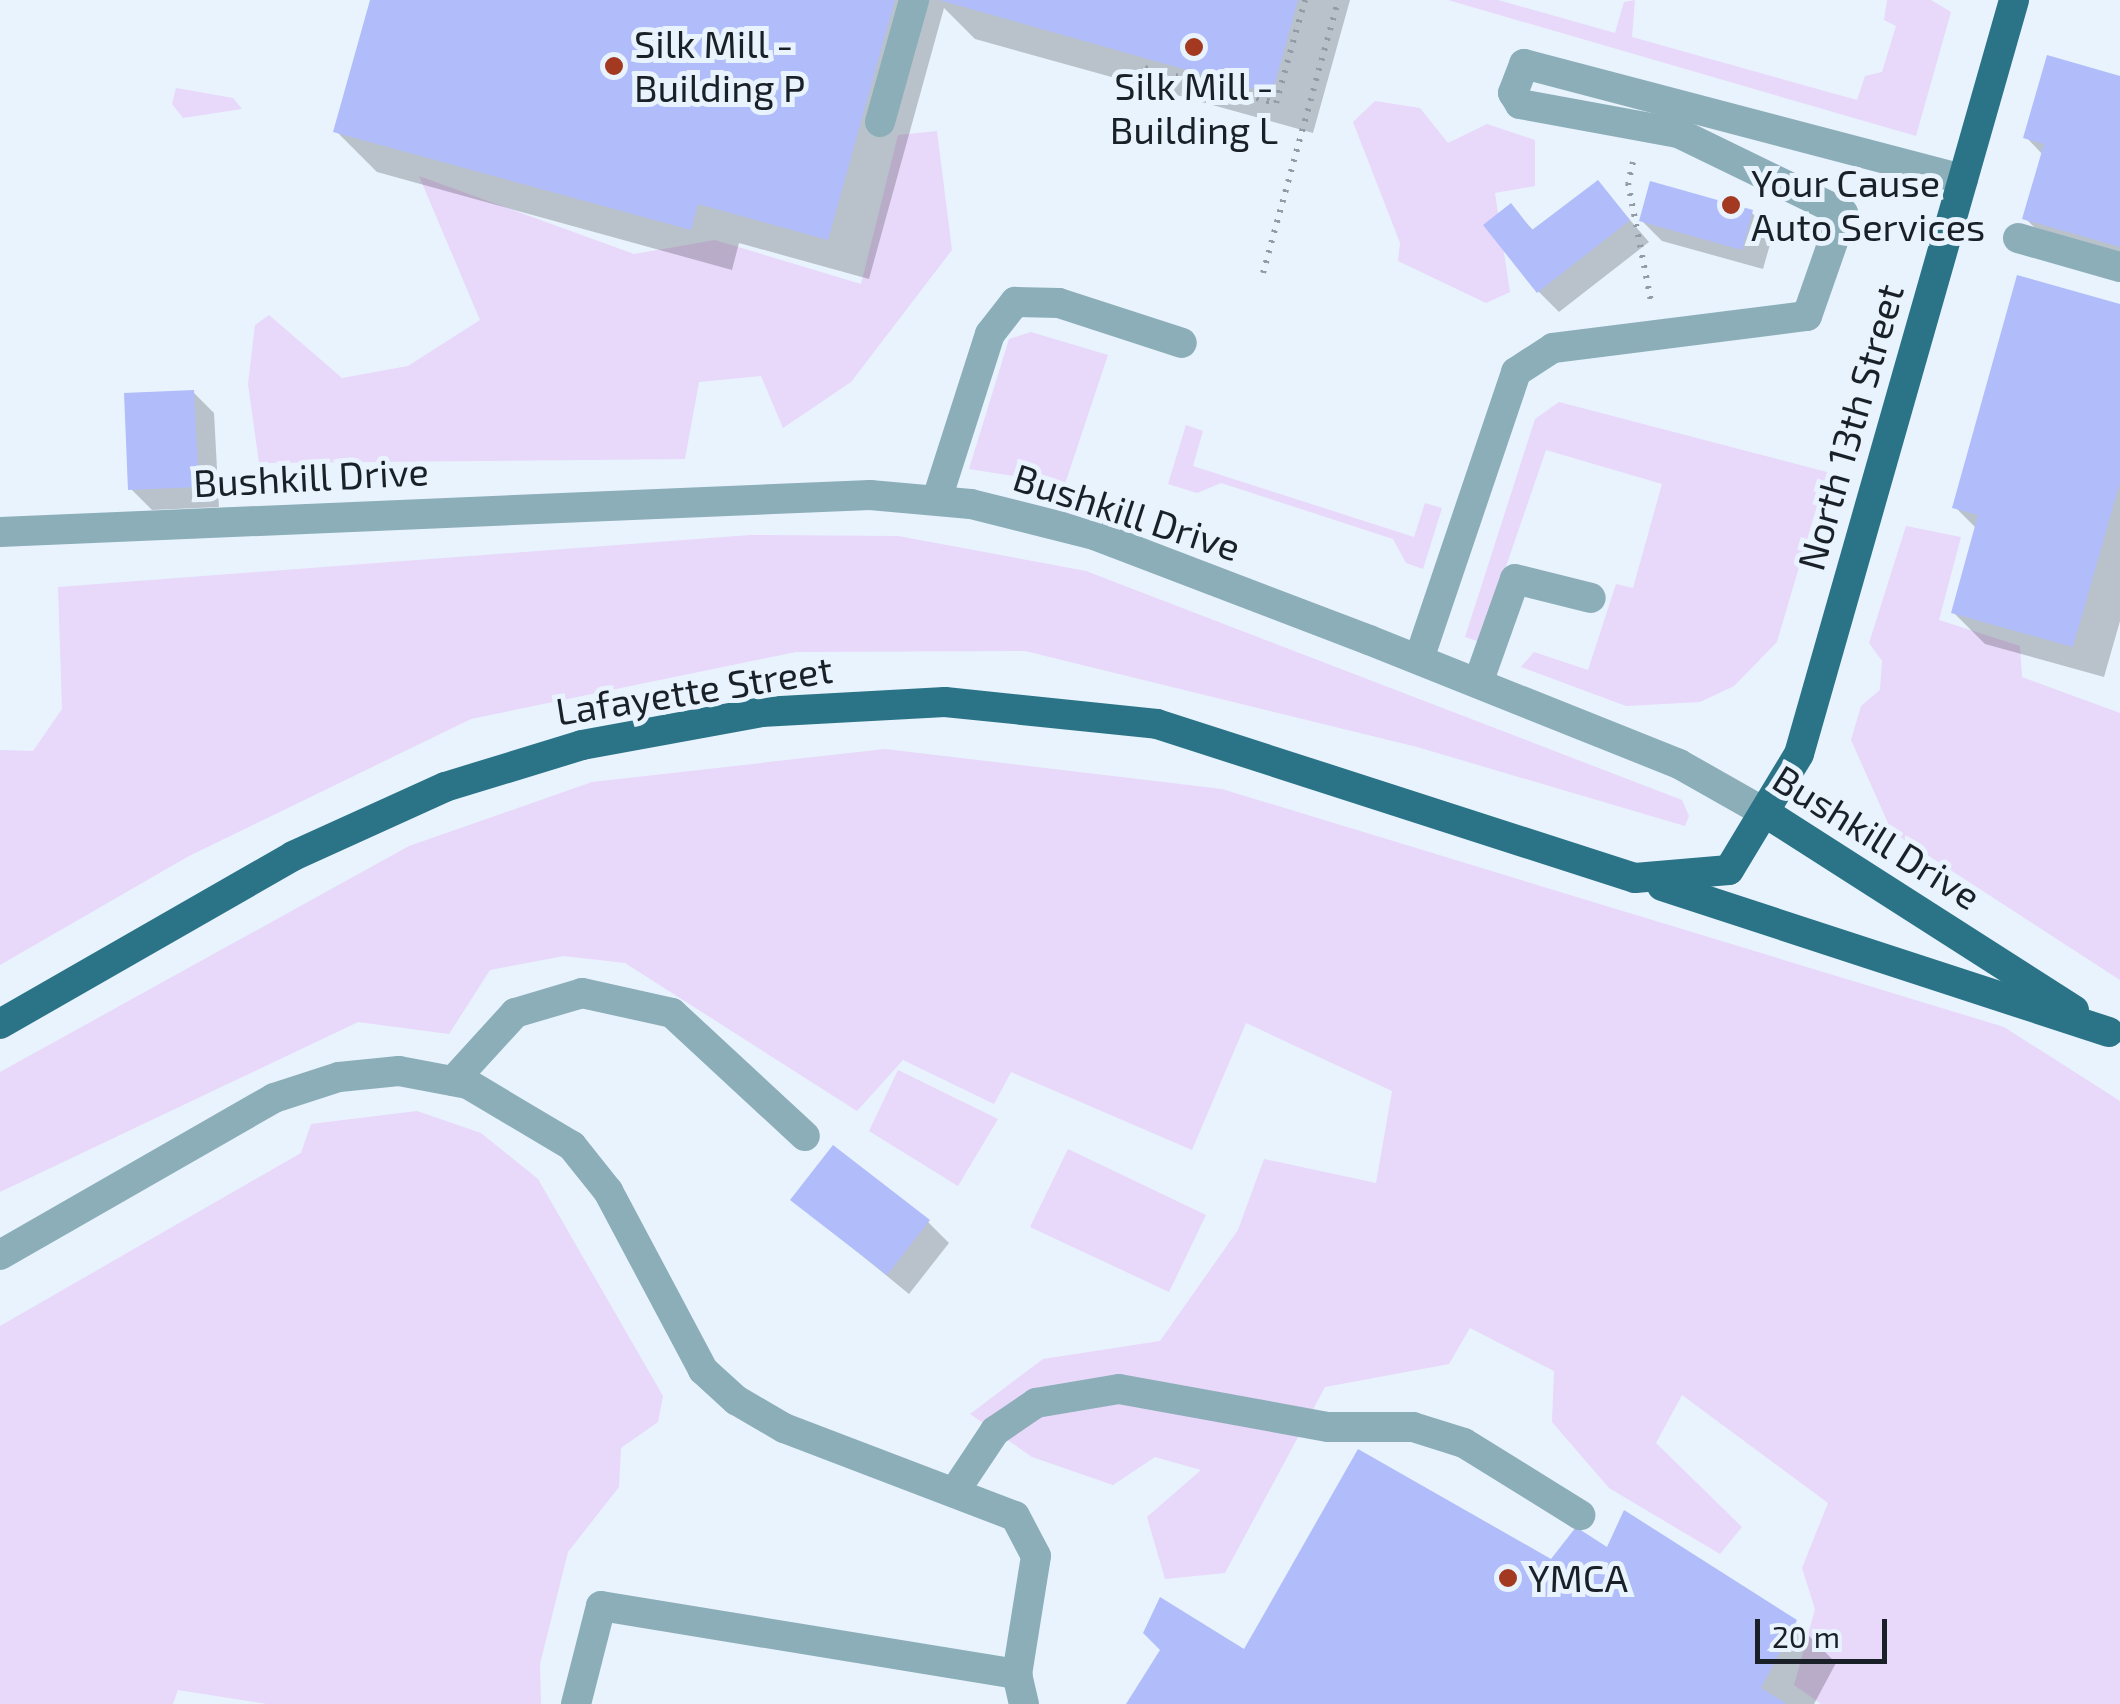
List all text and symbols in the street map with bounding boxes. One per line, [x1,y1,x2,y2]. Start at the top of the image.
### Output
place label: Silk Mill - Building P [634,21,805,110]
marker: Silk Mill - Building L [1183,36,1205,58]
marker: Silk Mill - Building P [603,55,625,77]
place label: Silk Mill - Building L [1110,63,1278,152]
place label: Your Cause Auto Services [1751,160,1985,250]
marker: Your Cause Auto Services [1720,194,1742,216]
street label: North 13th Street [1787,279,1913,575]
street label: Bushkill Drive [192,448,430,506]
street label: Bushkill Drive [1007,454,1247,570]
street label: Lafayette Street [552,646,836,734]
street label: Bushkill Drive [1765,755,1989,919]
place label: YMCA [1528,1555,1628,1601]
marker: YMCA [1497,1567,1519,1589]
scale bar [1760,1599,1892,1661]
text: 20 m [1772,1618,1840,1654]

